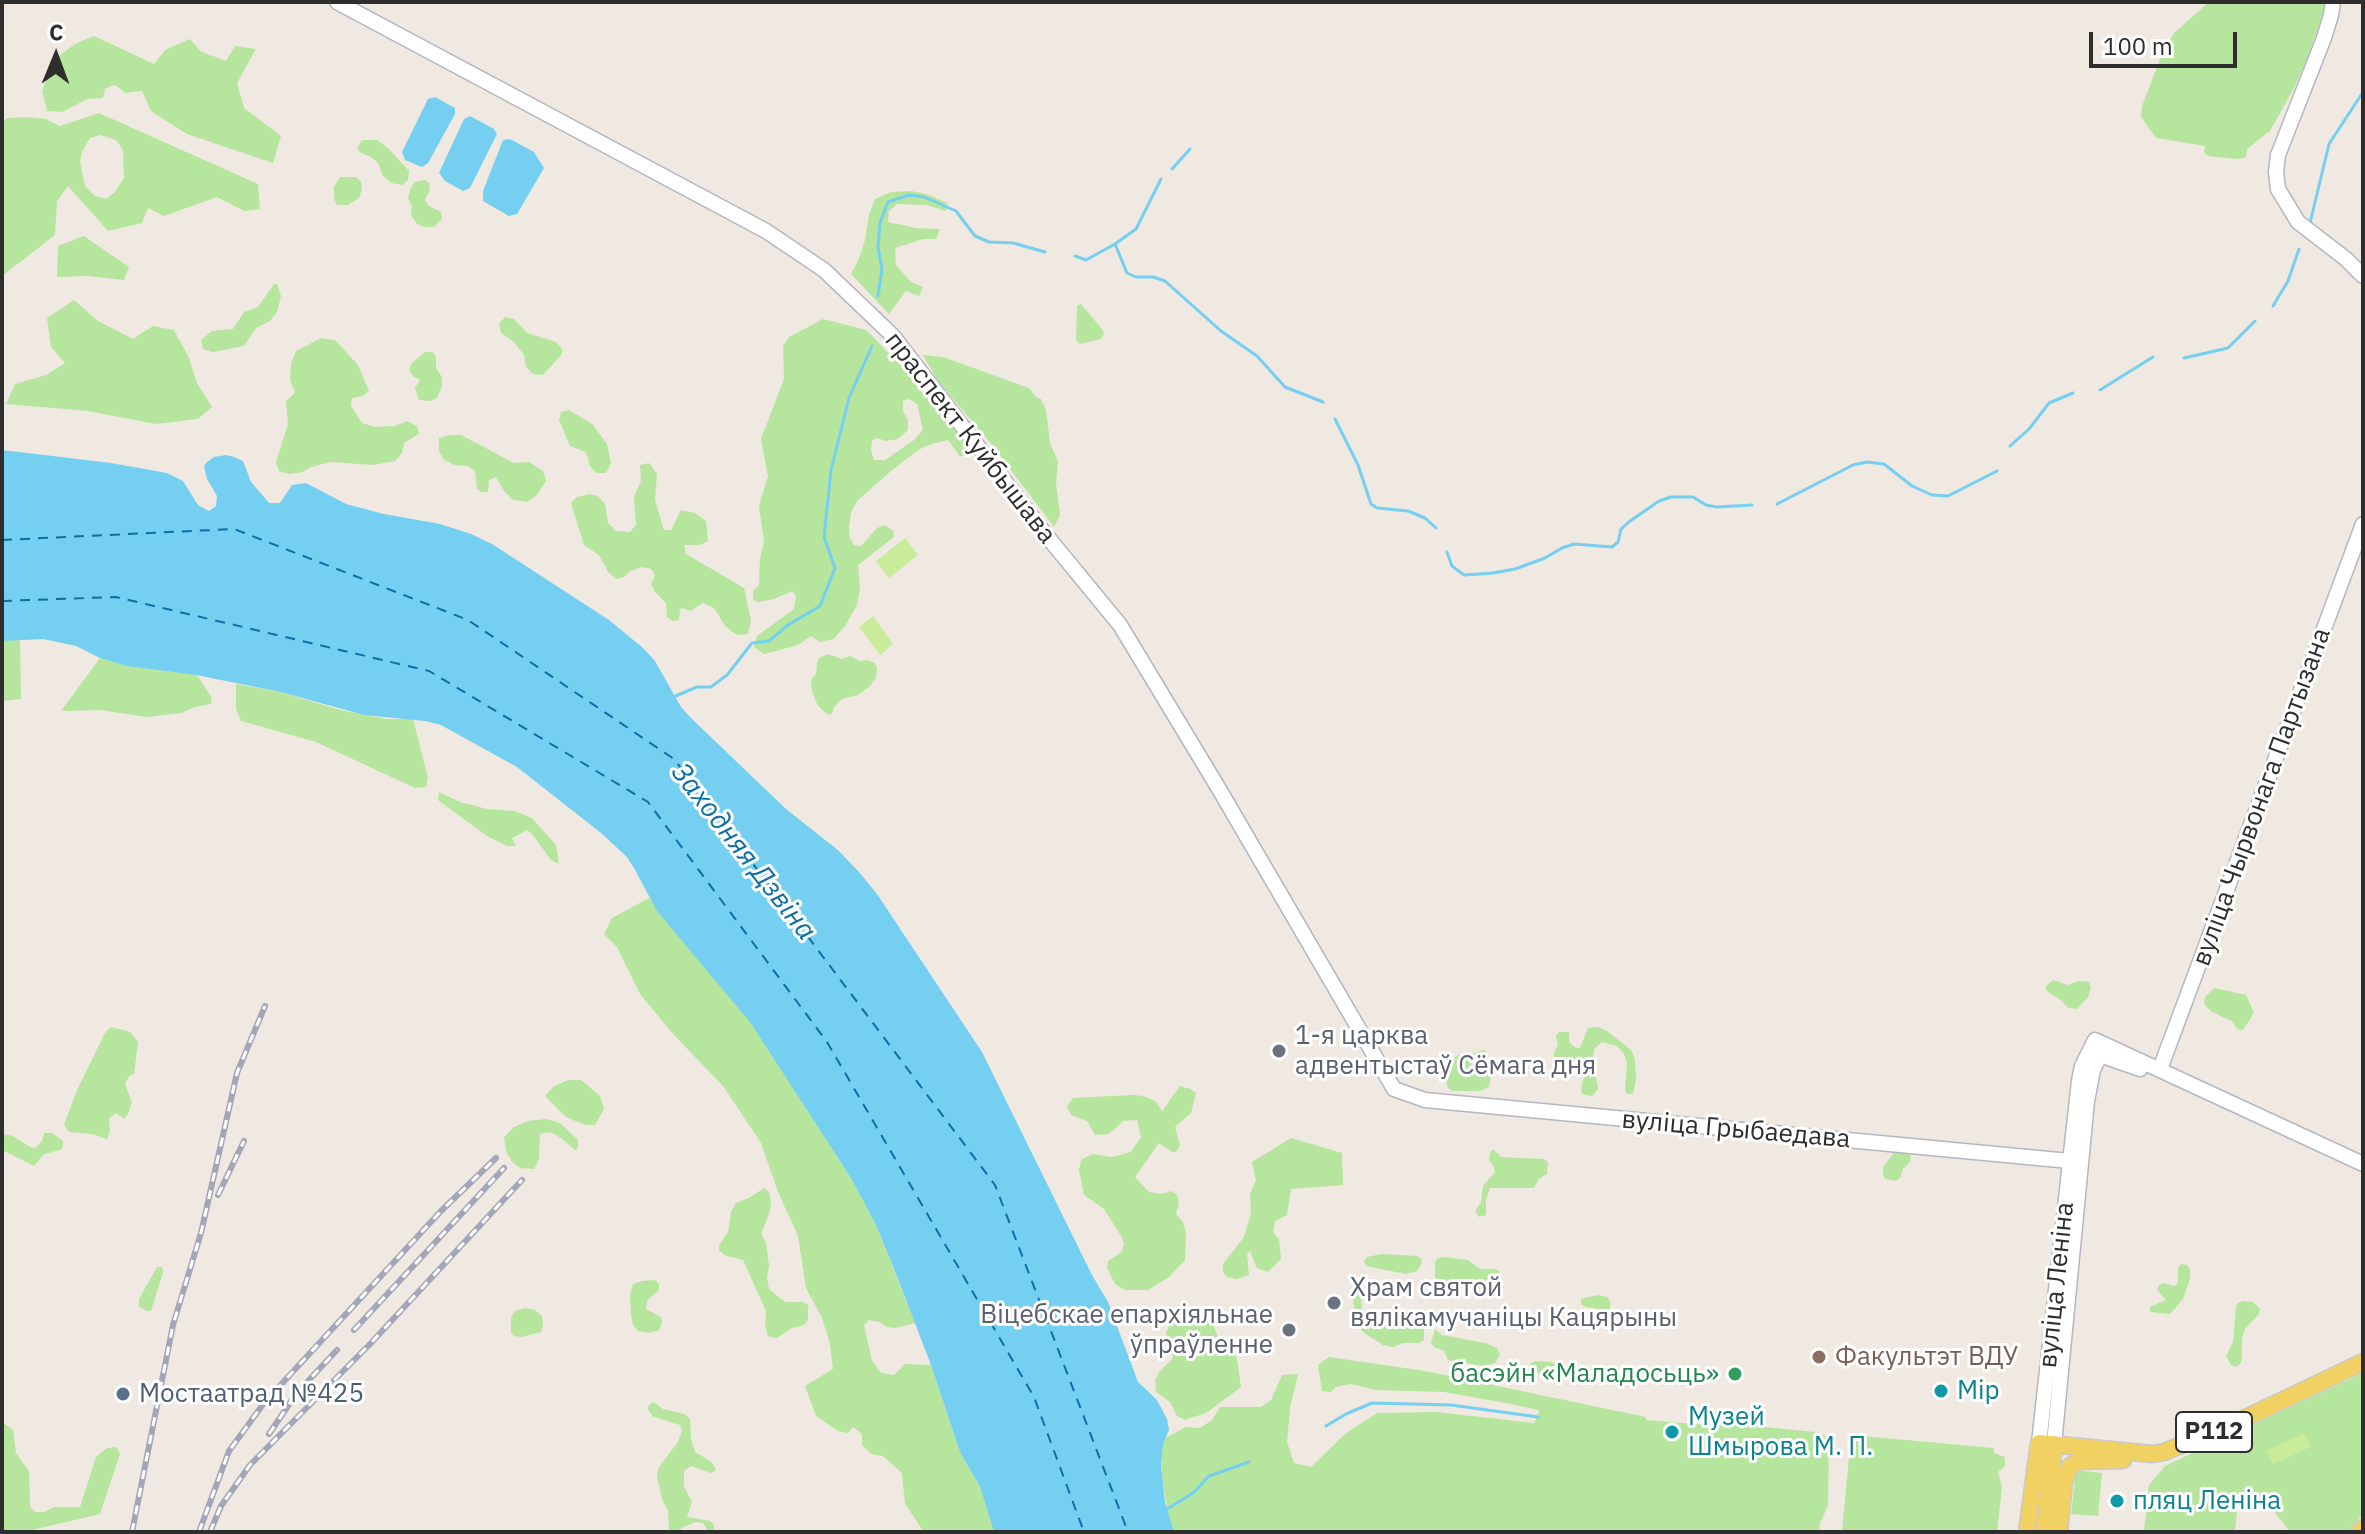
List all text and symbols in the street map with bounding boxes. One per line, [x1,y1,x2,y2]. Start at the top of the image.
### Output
north arrow [16,16,96,96]
scale bar [2093,16,2241,66]
text: С [49,17,64,46]
text: 100 m [2103,30,2173,62]
street label: праспект Куйбышава [878,326,1062,550]
street label: вуліца Чырвонага Партызана [2186,624,2338,970]
water label: Заходняя Дзвіна [663,757,823,947]
place label: 1-я царква адвентыстаў Сёмага дня [1295,1020,1596,1082]
marker: 1-я царква адвентыстаў Сёмага дня [1270,1042,1288,1060]
street label: вуліца Грыбаедава [1620,1104,1852,1156]
street label: вуліца Леніна [2033,1200,2081,1370]
place label: Храм святой вялікамучаніцы Кацярыны [1350,1272,1677,1334]
marker: Храм святой вялікамучаніцы Кацярыны [1325,1294,1343,1312]
place label: Віцебскае епархіяльнае ўпраўленне [980,1299,1273,1360]
marker: Віцебскае епархіяльнае ўпраўленне [1280,1321,1298,1339]
place label: Факультэт ВДУ [1835,1341,2018,1373]
marker: Факультэт ВДУ [1810,1348,1828,1366]
place label: басэйн «Маладосьць» [1450,1358,1719,1390]
marker: басэйн «Маладосьць» [1726,1365,1744,1383]
place label: Мір [1957,1375,2000,1407]
place label: Мостаатрад №425 [139,1378,364,1410]
marker: Мір [1932,1382,1950,1400]
marker: Мостаатрад №425 [114,1385,132,1403]
place label: Музей Шмырова М. П. [1688,1401,1873,1462]
road number: Р112 [2176,1412,2252,1452]
marker: Музей Шмырова М. П. [1663,1423,1681,1441]
place label: пляц Леніна [2133,1485,2281,1517]
marker: пляц Леніна [2108,1492,2126,1510]

